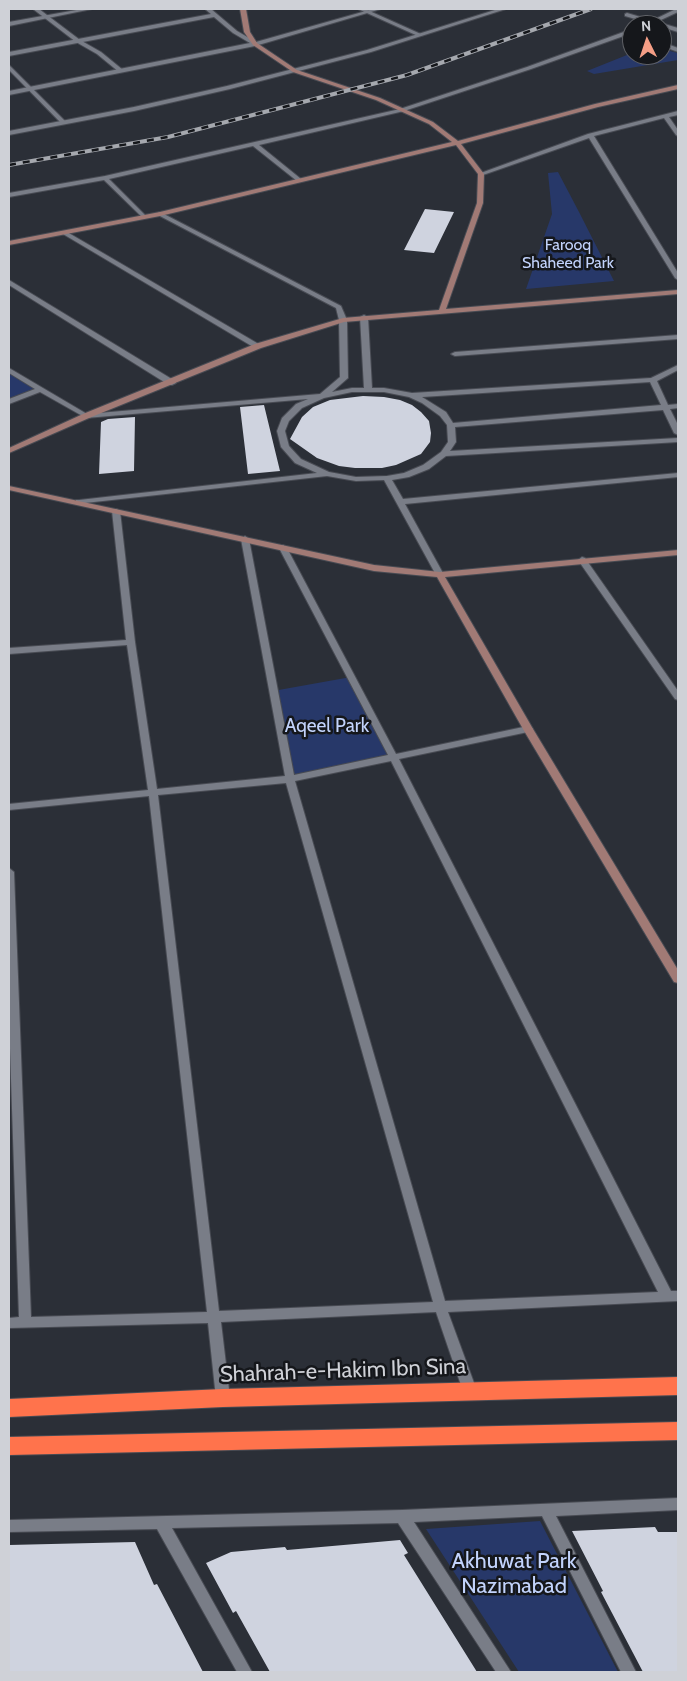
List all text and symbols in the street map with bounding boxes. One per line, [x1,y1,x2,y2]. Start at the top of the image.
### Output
north arrow [622,15,672,65]
text: N [640,17,652,35]
park label: Farooq Shaheed Park [522,235,614,273]
park label: Aqeel Park [285,715,369,737]
street label: Shahrah-e-Hakim Ibn Sina [220,1354,466,1388]
park label: Akhuwat Park Nazimabad [451,1549,577,1600]

